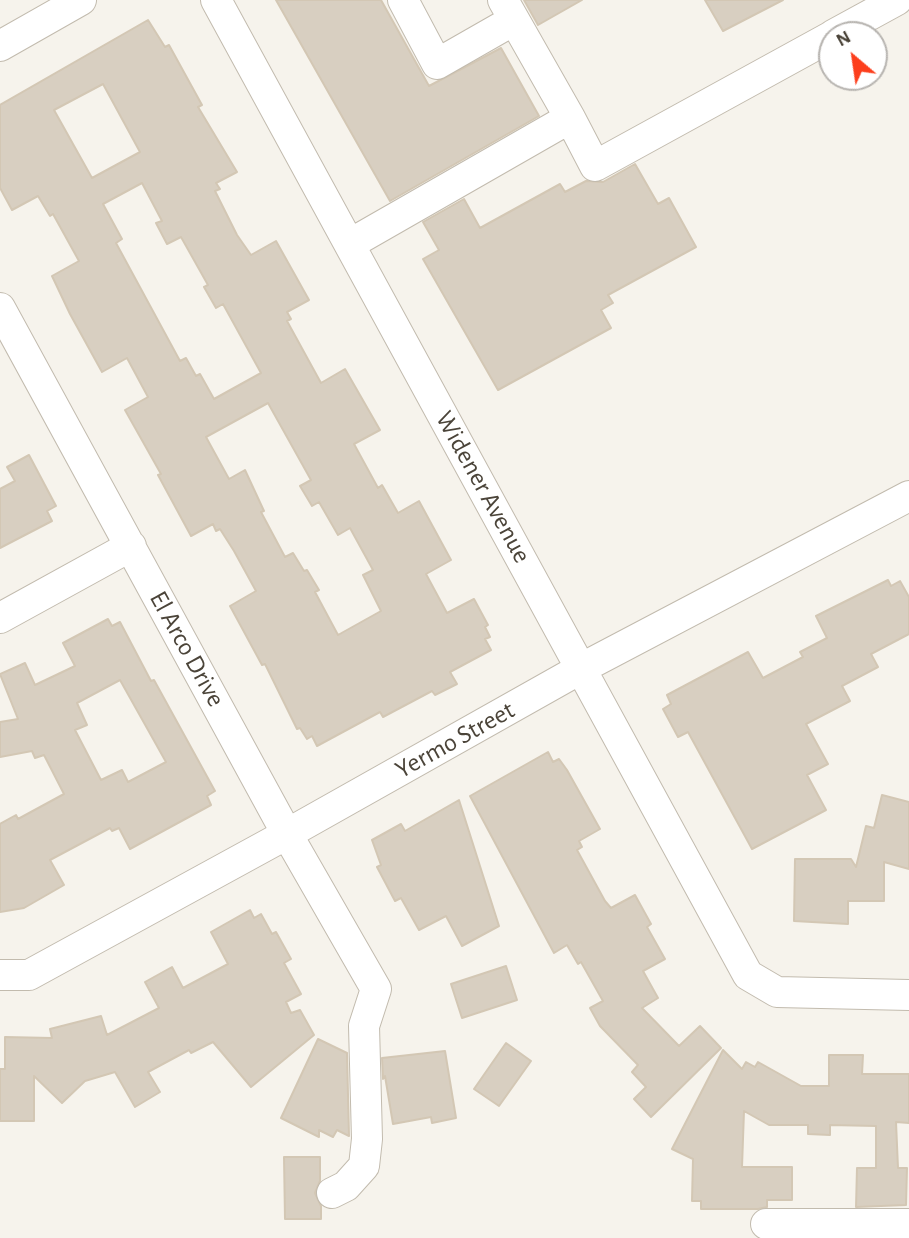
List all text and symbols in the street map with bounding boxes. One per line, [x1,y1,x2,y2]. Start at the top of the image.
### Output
north arrow [818,21,888,91]
text: N [833,27,854,50]
street label: Widener Avenue [428,406,538,568]
street label: El Arco Drive [142,586,232,712]
street label: Yermo Street [390,694,520,786]

